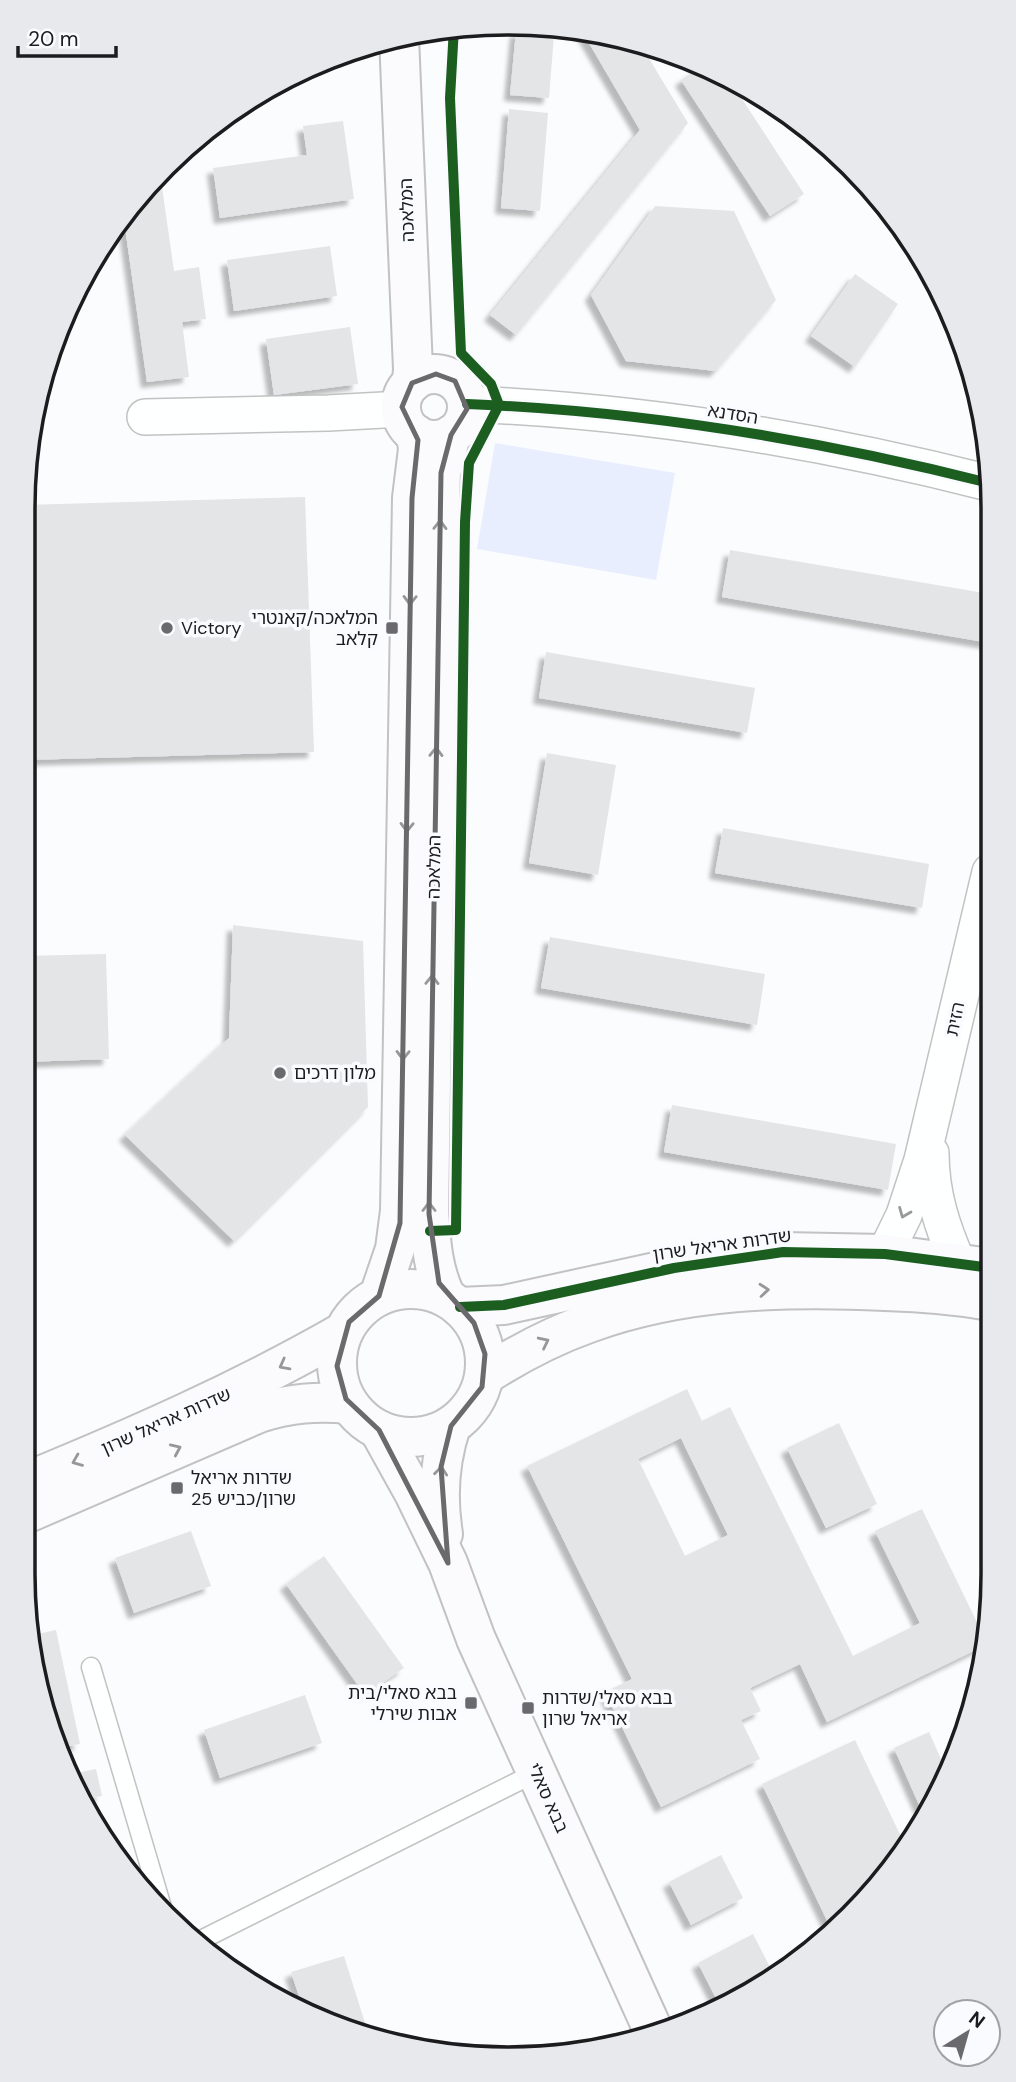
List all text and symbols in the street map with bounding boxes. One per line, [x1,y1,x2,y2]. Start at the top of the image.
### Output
scale bar [18,14,116,58]
text: 20 m [28,25,79,53]
street label: המלאכה [394,177,420,243]
street label: הסדנא [706,398,760,430]
one-way arrow [432,519,447,530]
one-way arrow [402,595,418,605]
place label: המלאכה/קאנטרי קלאב [251,606,378,651]
place label: Victory [181,616,242,640]
marker: Victory [159,620,175,636]
marker: המלאכה/קאנטרי קלאב [384,620,400,636]
one-way arrow [428,746,444,757]
one-way arrow [399,822,414,833]
street label: המלאכה [421,835,447,899]
one-way arrow [425,974,440,985]
street label: הזית [940,1000,970,1038]
one-way arrow [395,1050,411,1060]
place label: מלון דרכים [294,1061,376,1085]
marker: מלון דרכים [272,1065,288,1081]
one-way arrow [421,1201,437,1212]
one-way arrow [899,1207,913,1219]
street label: שדרות אריאל שרון [651,1223,793,1267]
one-way arrow [759,1283,770,1298]
one-way arrow [537,1336,549,1350]
one-way arrow [278,1357,291,1370]
street label: שדרות אריאל שרון [97,1382,235,1460]
one-way arrow [168,1443,181,1457]
one-way arrow [72,1452,84,1466]
place label: שדרות אריאל שרון/כביש 25 [191,1466,296,1511]
one-way arrow [433,1466,448,1477]
marker: שדרות אריאל שרון/כביש 25 [169,1480,185,1496]
place label: בבא סאלי/בית אבות שירלי [348,1681,457,1726]
place label: בבא סאלי/שדרות אריאל שרון [542,1686,673,1731]
marker: בבא סאלי/בית אבות שירלי [463,1695,479,1711]
marker: בבא סאלי/שדרות אריאל שרון [520,1700,536,1716]
street label: בבא סאלי [522,1759,574,1837]
north arrow [932,1998,1002,2068]
text: N [964,2006,990,2034]

